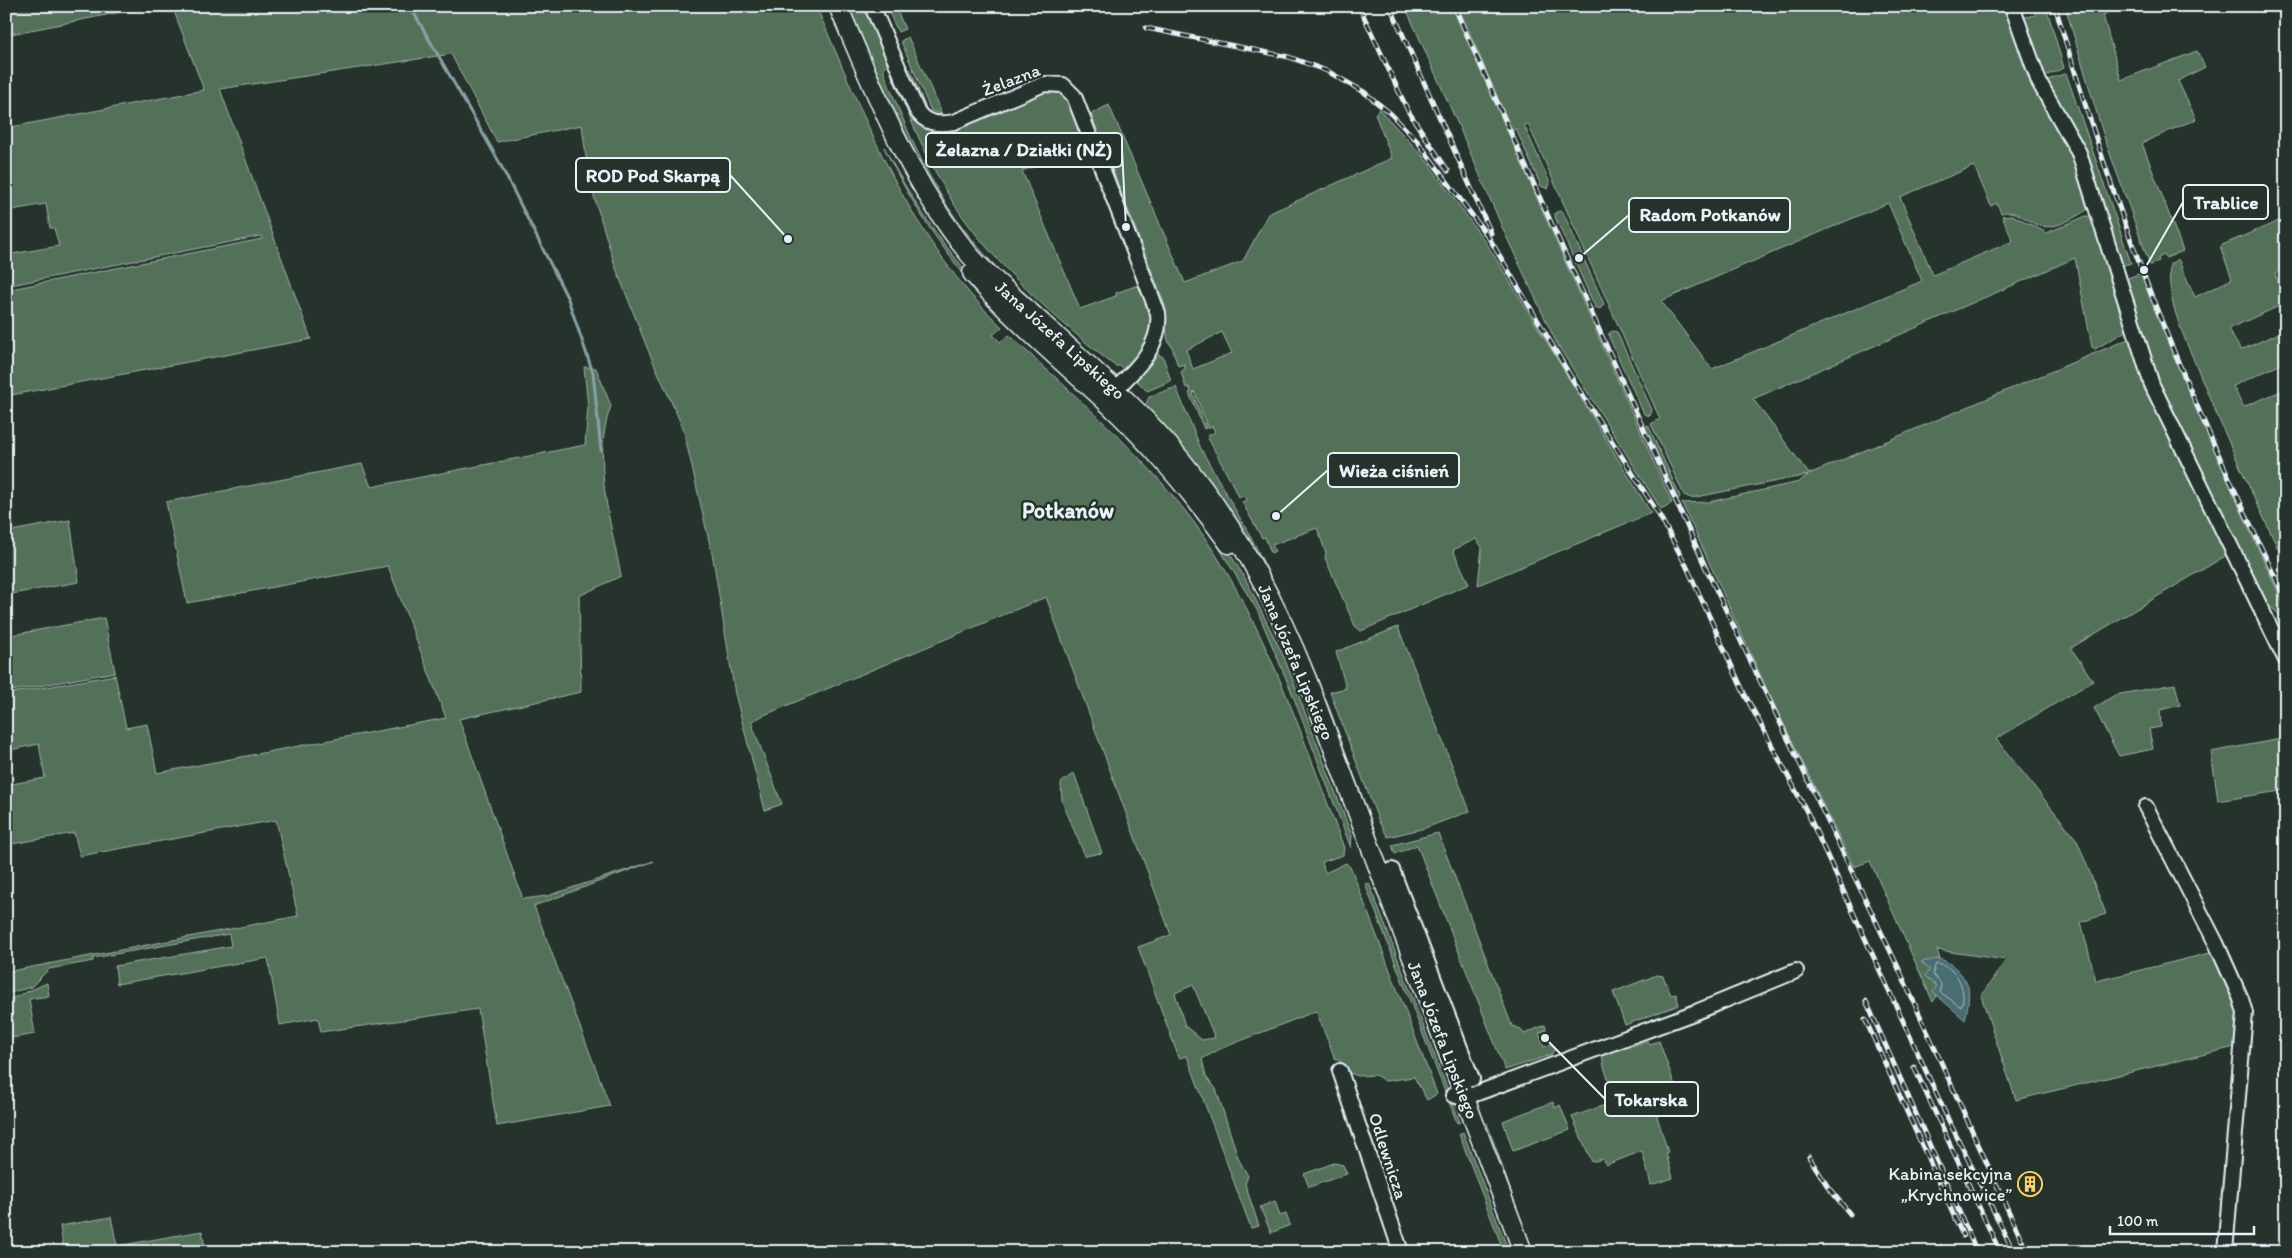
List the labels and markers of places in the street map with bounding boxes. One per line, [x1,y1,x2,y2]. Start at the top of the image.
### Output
callout: Żelazna / Działki (NŻ) [926,133,1122,167]
callout: ROD Pod Skarpą [576,158,730,192]
callout: Trablice [2183,185,2268,219]
callout: Radom Potkanów [1629,198,1790,232]
callout: Wieża ciśnień [1328,453,1459,487]
callout: Tokarska [1605,1082,1698,1116]
place label: Kabina sekcyjna „Krychnowice” [1889,1163,2012,1206]
building icon: Kabina sekcyjna „Krychnowice” [2017,1171,2043,1197]

